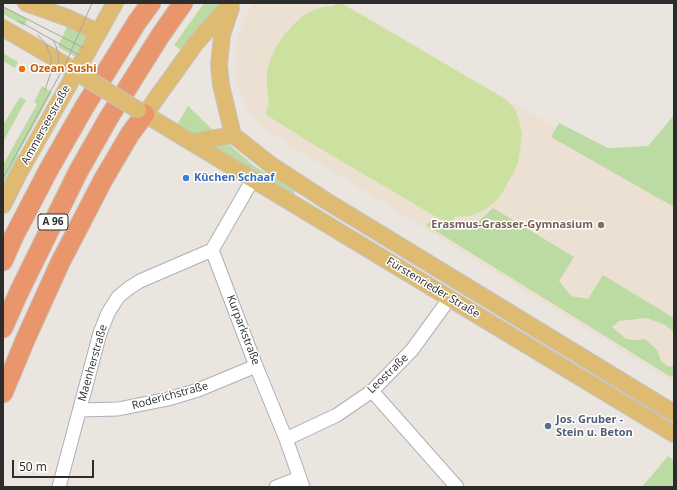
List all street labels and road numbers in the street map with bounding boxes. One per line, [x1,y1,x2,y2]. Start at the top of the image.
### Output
street label: Ammerseestraße [19,83,73,167]
road number: A 96 [38,214,68,230]
street label: Fürstenrieder Straße [384,255,482,321]
street label: Kurparkstraße [224,293,262,367]
street label: Maenherstraße [76,323,110,403]
street label: Leostraße [365,351,411,397]
street label: Roderichstraße [130,379,210,413]

